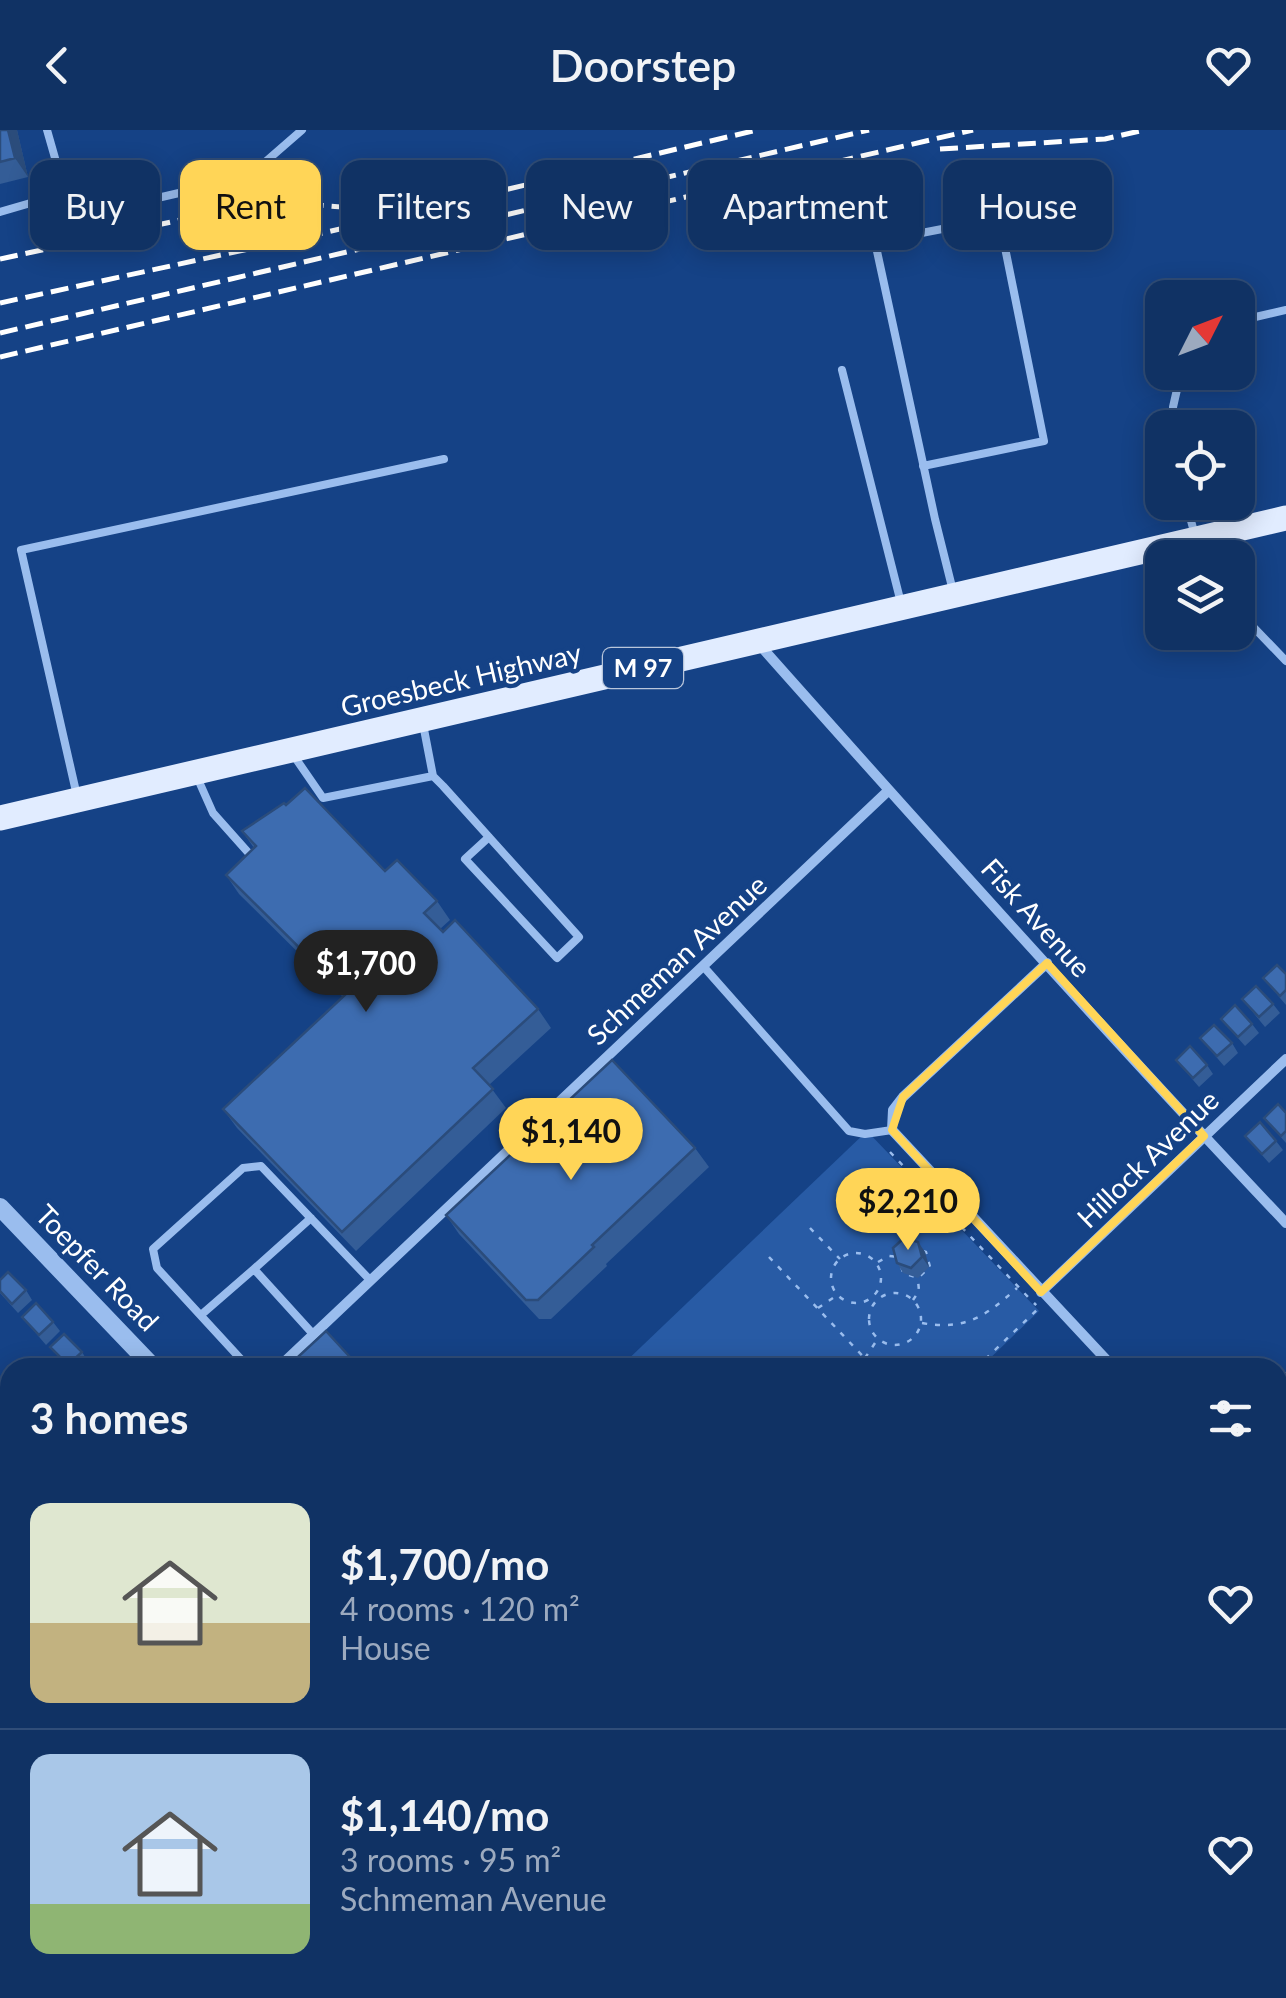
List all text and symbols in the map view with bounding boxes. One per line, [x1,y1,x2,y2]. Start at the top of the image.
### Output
icon: back [30,38,85,93]
text: Doorstep [549,38,737,92]
icon: heart [1201,38,1256,93]
chip: Buy [30,160,160,250]
chip: Rent [180,160,321,250]
chip: Filters [341,160,506,250]
chip: New [526,160,668,250]
chip: Apartment [688,160,923,250]
chip: House [943,160,1112,250]
north arrow [1145,280,1255,390]
map controls [1145,280,1255,650]
button: locate [1145,410,1255,520]
button: layers [1145,540,1255,650]
street label: Groesbeck Highway [337,635,585,723]
road number: M 97 [603,648,683,688]
street label: Fisk Avenue [975,851,1099,984]
street label: Schmeman Avenue [579,867,773,1051]
pin: $1,700 [285,930,447,1015]
text: $1,700 [316,943,416,982]
street label: Hillock Avenue [1069,1082,1225,1234]
pin: $1,140 [490,1098,652,1183]
text: $1,140 [521,1111,621,1150]
pin: $2,210 [827,1168,989,1253]
text: $2,210 [858,1181,958,1220]
street label: Toepfer Road [29,1197,166,1337]
icon: filters [1203,1391,1258,1446]
text: 3 homes [30,1393,188,1443]
text: $1,700/mo [340,1539,549,1589]
icon: home [110,1543,230,1663]
icon: heart [1203,1576,1258,1631]
text: 4 rooms · 120 m² [340,1589,580,1628]
text: House [340,1628,431,1667]
text: $1,140/mo [340,1790,549,1840]
icon: home [110,1794,230,1914]
icon: heart [1203,1827,1258,1882]
text: 3 rooms · 95 m² [340,1840,561,1879]
text: Schmeman Avenue [340,1879,607,1918]

